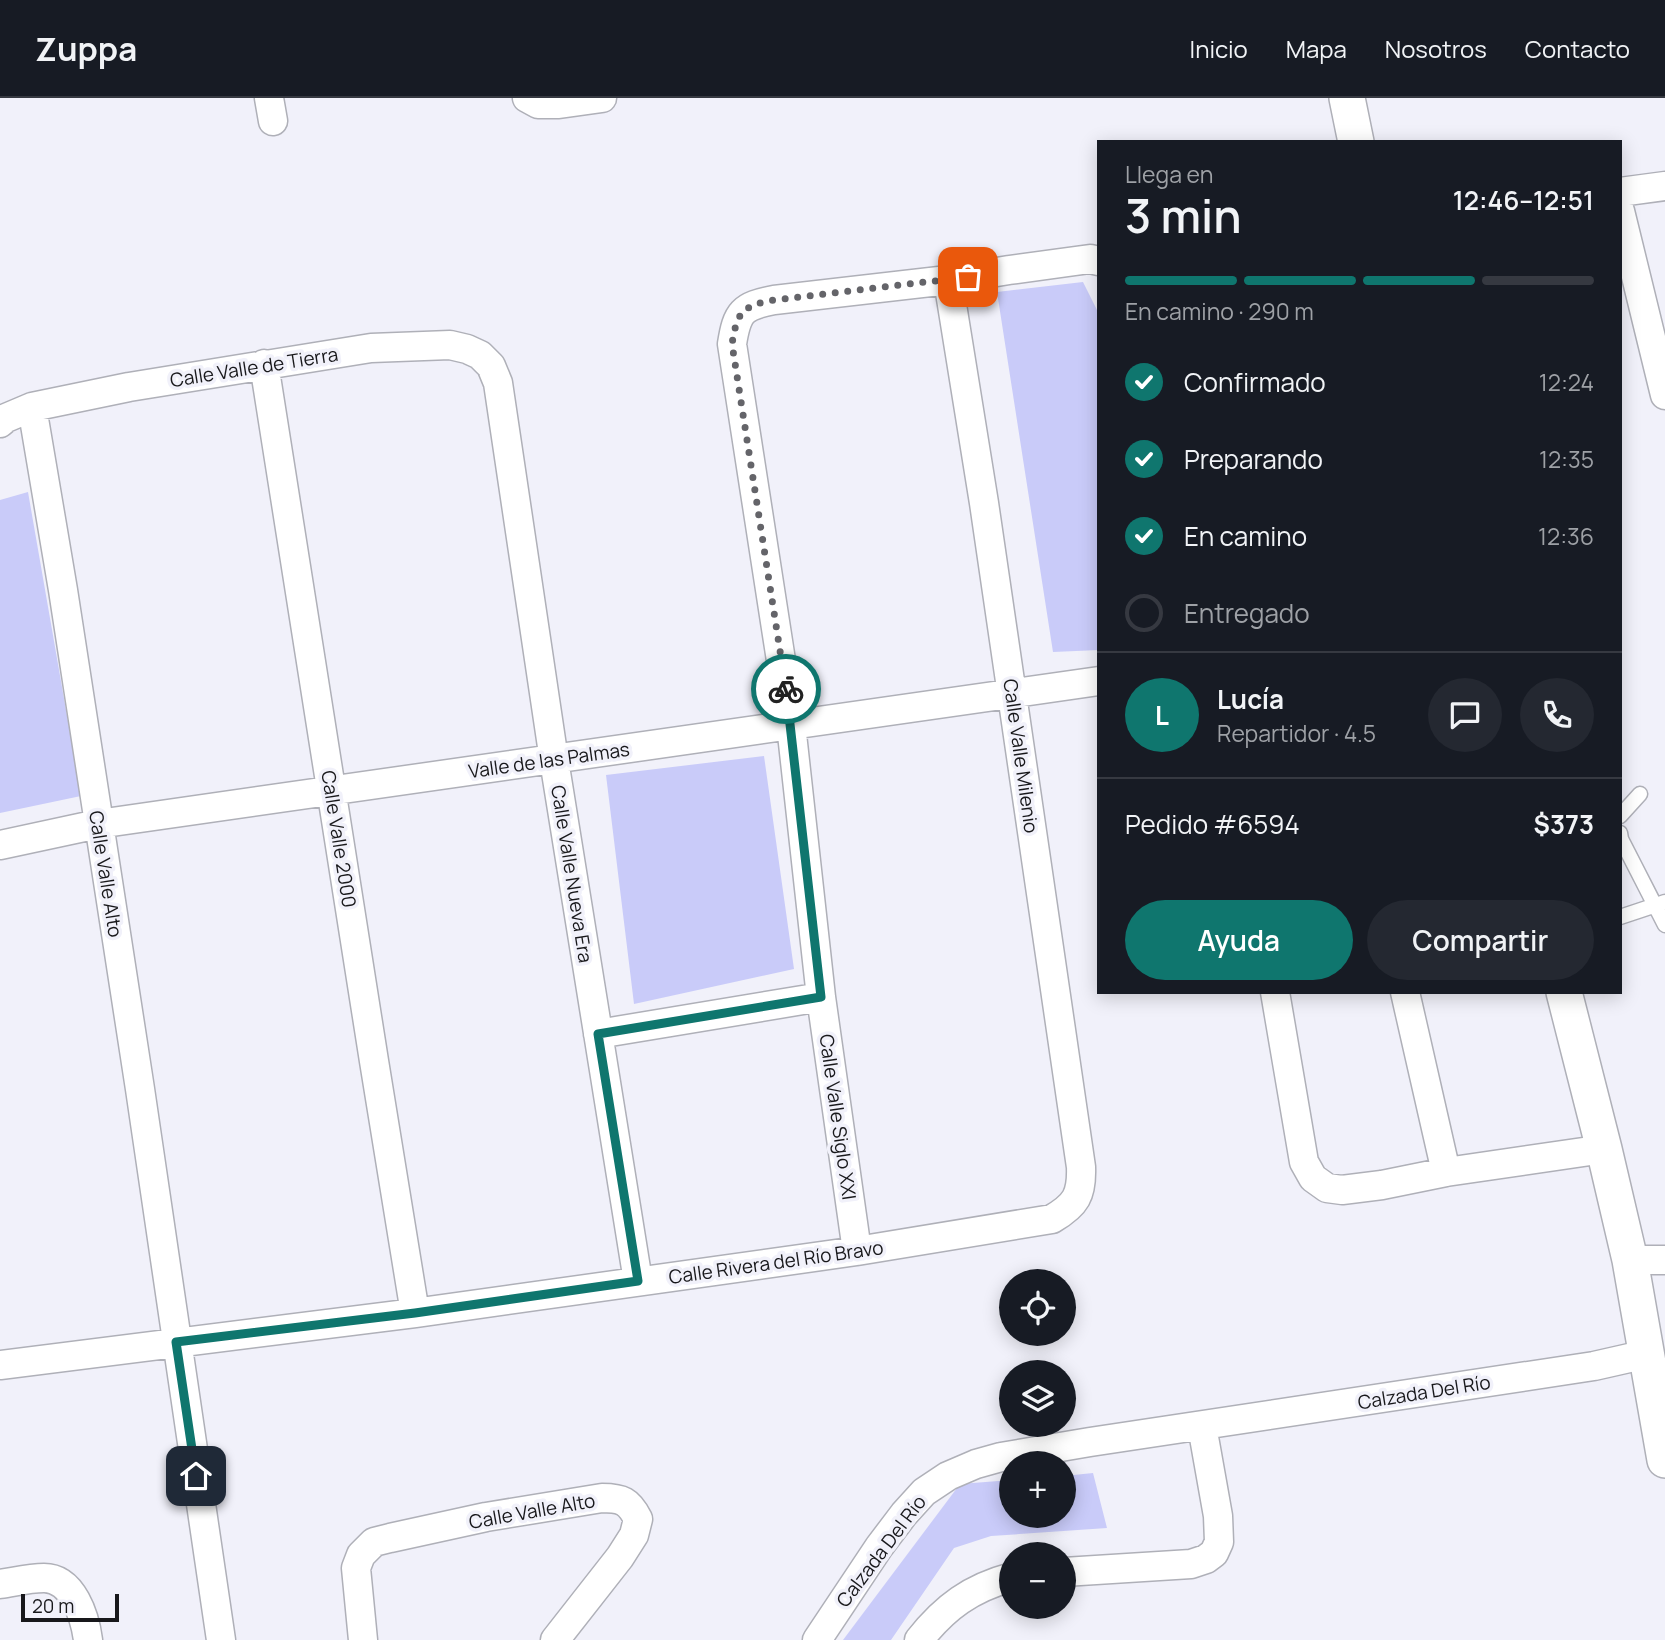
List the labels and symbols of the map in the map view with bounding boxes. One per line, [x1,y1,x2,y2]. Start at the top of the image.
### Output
pin [938,247,998,307]
street label: Calle Valle de Tierra [168,341,340,393]
courier [751,654,821,724]
street label: Calle Valle Milenio [997,677,1045,835]
street label: Valle de las Palmas [467,736,631,784]
street label: Calle Valle 2000 [315,769,363,909]
street label: Calle Valle Nueva Era [545,783,599,965]
street label: Calle Valle Alto [83,809,129,939]
street label: Calle Valle Siglo XXI [813,1032,863,1202]
street label: Calle Rivera del Río Bravo [667,1234,885,1290]
street label: Calzada Del Río [1356,1369,1492,1415]
pin [166,1446,226,1506]
street label: Calle Valle Alto [467,1487,597,1535]
street label: Calzada Del Río [830,1490,932,1612]
scale bar [21,1591,119,1623]

